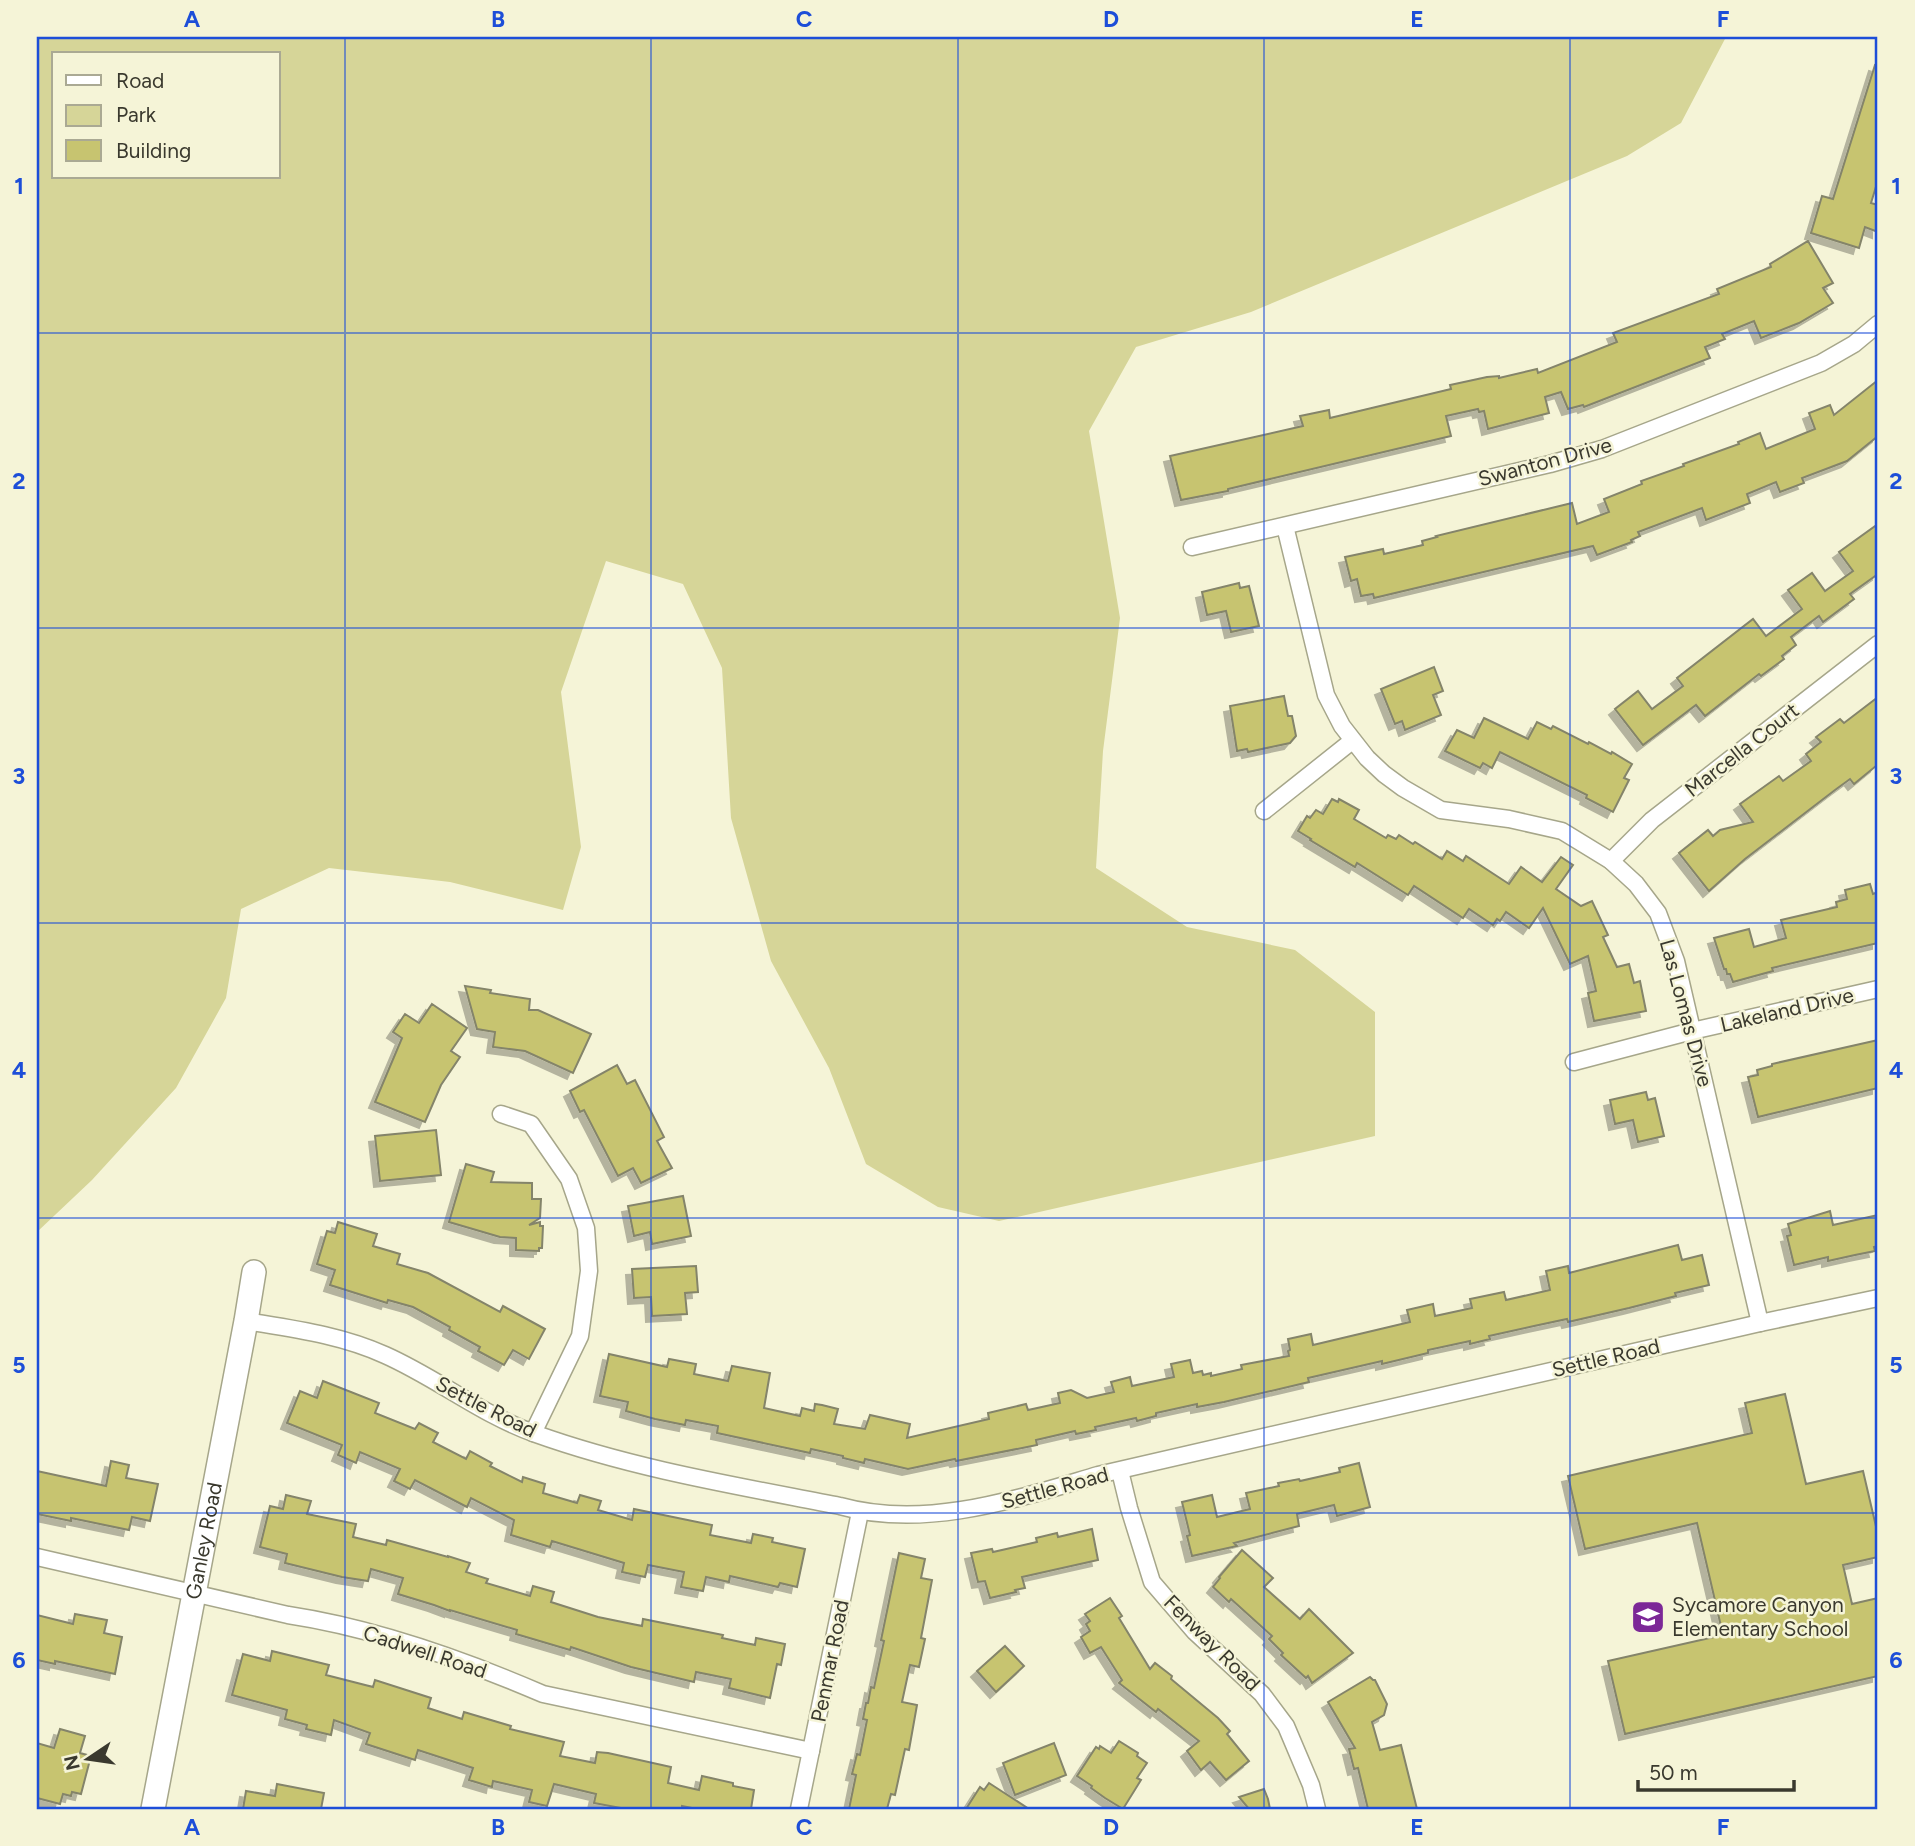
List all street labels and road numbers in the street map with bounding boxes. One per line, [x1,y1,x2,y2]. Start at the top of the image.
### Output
street label: Swanton Drive [1475,432,1614,491]
street label: Marcella Court [1680,697,1804,802]
street label: Las Lomas Drive [1655,936,1718,1089]
street label: Lakeland Drive [1718,982,1856,1037]
street label: Settle Road [1550,1333,1662,1382]
street label: Settle Road [432,1370,541,1443]
street label: Settle Road [999,1461,1111,1514]
street label: Ganley Road [180,1480,227,1601]
street label: Fenway Road [1159,1589,1266,1696]
street label: Penmar Road [805,1597,854,1724]
street label: Cadwell Road [360,1620,490,1683]

